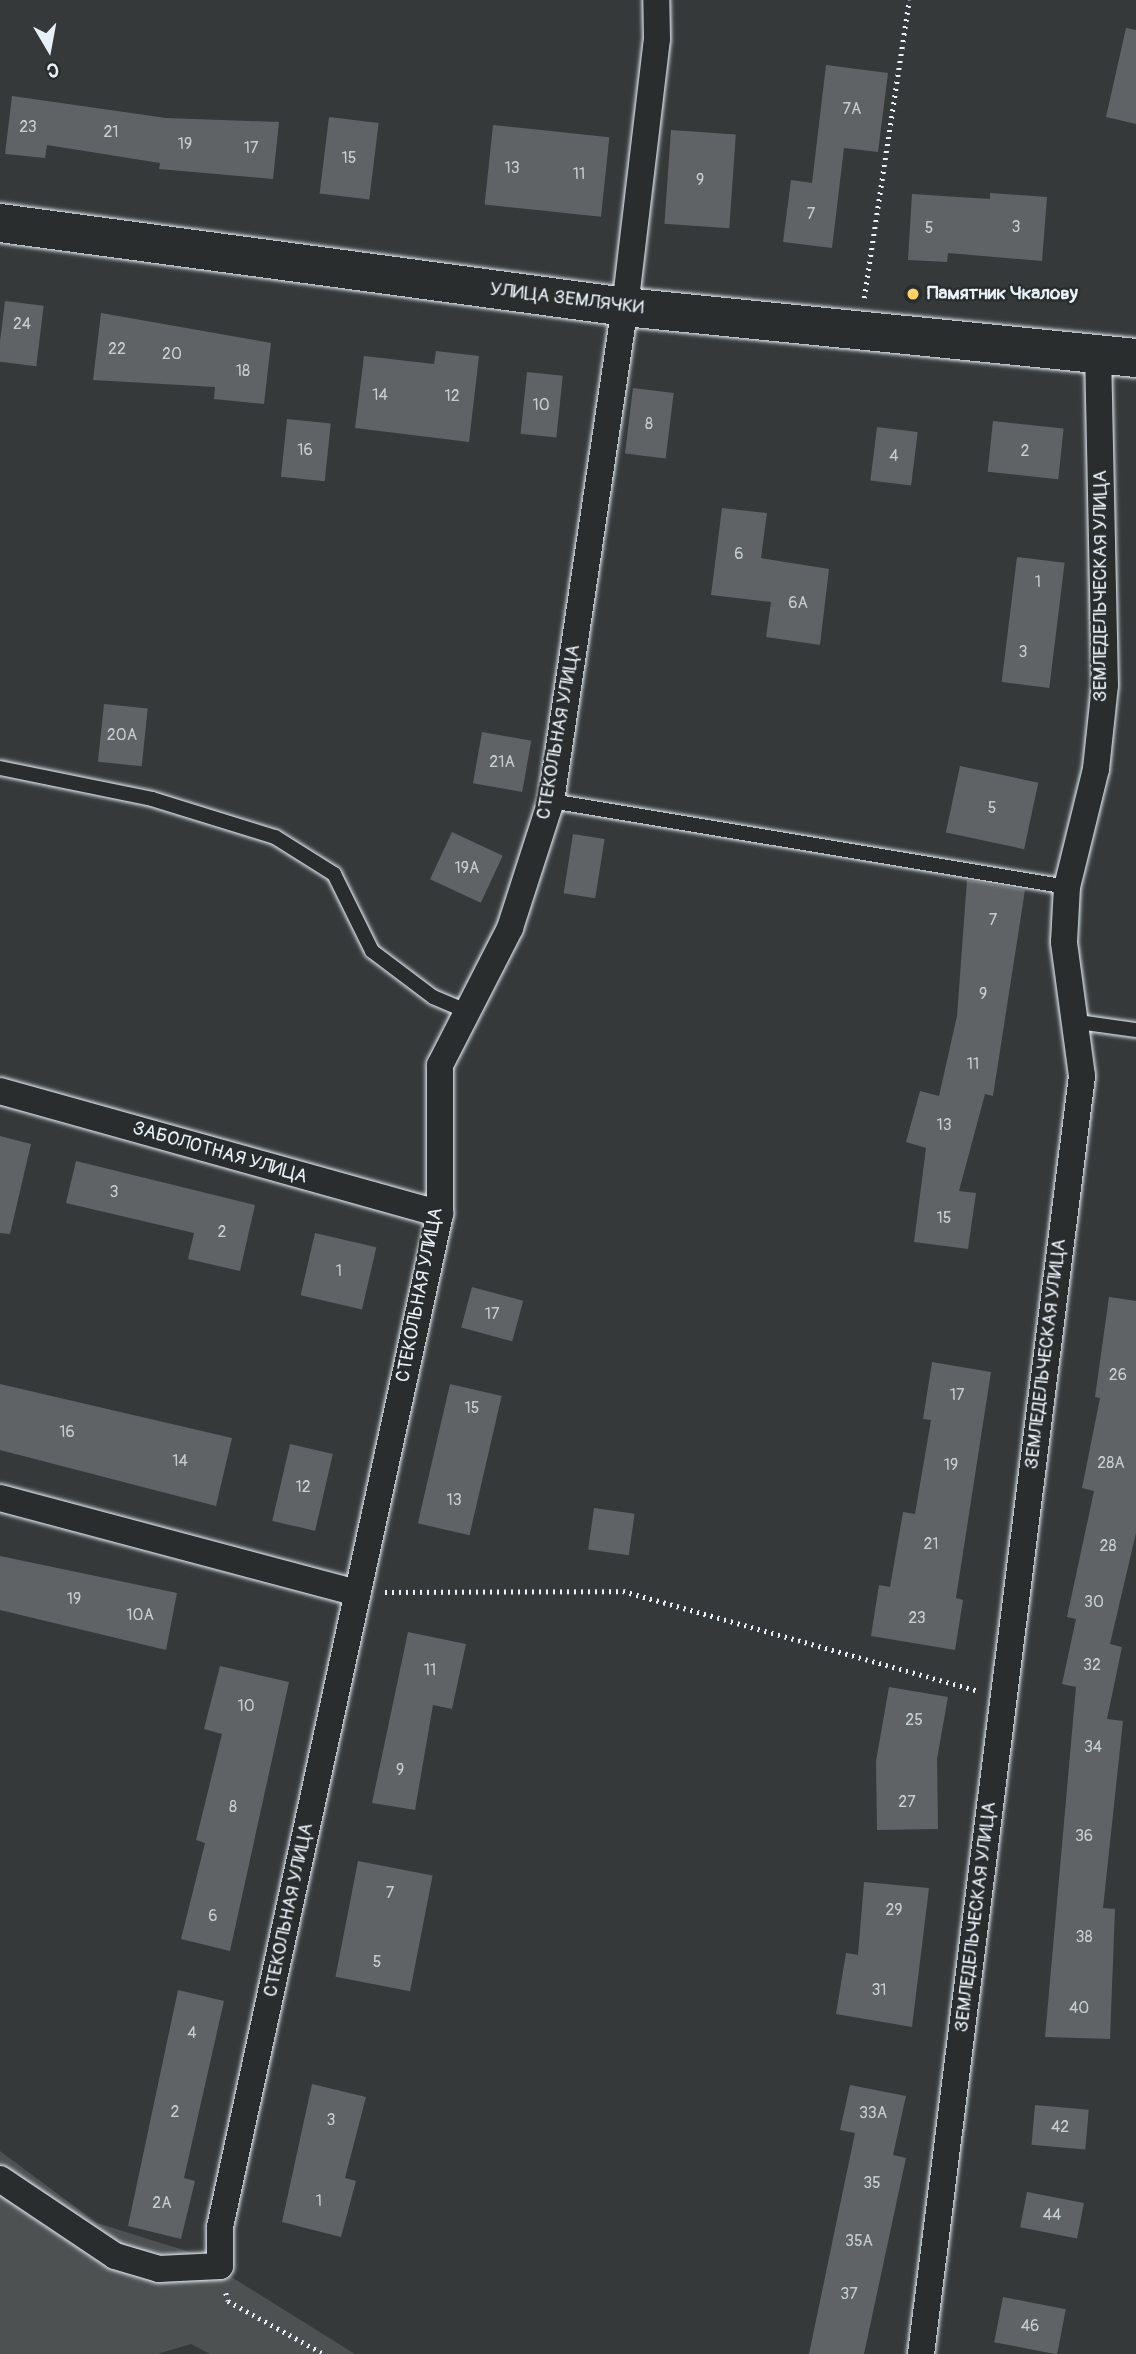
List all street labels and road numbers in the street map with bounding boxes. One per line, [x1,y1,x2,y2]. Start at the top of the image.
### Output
street label: УЛИЦА ЗЕМЛЯЧКИ [489,278,645,320]
street label: ЗЕМЛЕДЕЛЬЧЕСКАЯ УЛИЦА [1090,470,1112,702]
street label: СТЕКОЛЬНАЯ УЛИЦА [532,643,586,821]
street label: ЗАБОЛОТНАЯ УЛИЦА [130,1117,310,1189]
street label: СТЕКОЛЬНАЯ УЛИЦА [392,1206,448,1384]
street label: ЗЕМЛЕДЕЛЬЧЕСКАЯ УЛИЦА [1021,1238,1071,1470]
street label: ЗЕМЛЕДЕЛЬЧЕСКАЯ УЛИЦА [951,1801,1001,2033]
street label: СТЕКОЛЬНАЯ УЛИЦА [259,1821,319,1999]

